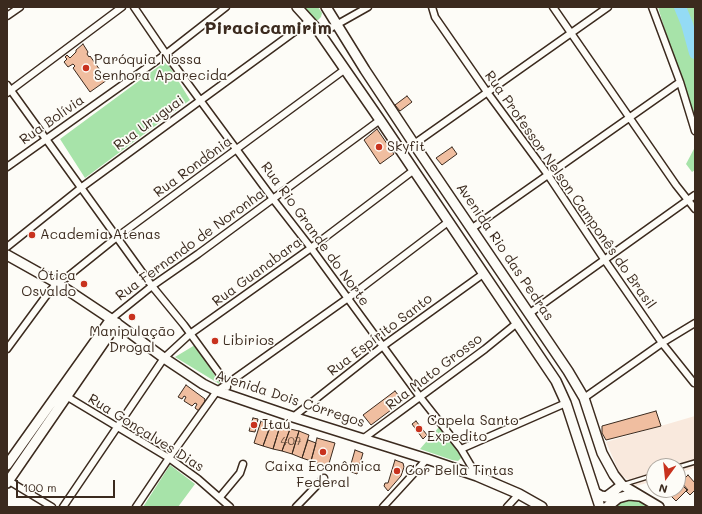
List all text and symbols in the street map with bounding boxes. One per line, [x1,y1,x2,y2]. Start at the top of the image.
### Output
district label: Piracicamirim [204,17,332,39]
place label: Paróquia Nossa Senhora Aparecida [94,52,228,84]
marker: Paróquia Nossa Senhora Aparecida [81,63,91,73]
street label: Rua Professor Nelson Camponês do Brasil [481,68,659,312]
street label: Rua Bolívia [16,92,88,148]
street label: Rua Uruguai [111,92,187,154]
street label: Rua Rondônia [151,133,235,201]
place label: Skyfit [387,139,426,155]
marker: Skyfit [374,142,384,152]
street label: Rua Rio Grande do Norte [257,159,373,309]
street label: Avenida Rio das Pedras [453,180,557,324]
street label: Rua Fernando de Noronha [112,185,268,305]
place label: Academia Atenas [40,227,161,243]
marker: Academia Atenas [27,230,37,240]
street label: Rua Guanabara [209,234,305,310]
place label: Ótica Osvaldo [21,268,76,300]
marker: Ótica Osvaldo [79,279,89,289]
street label: Rua Espírito Santo [324,290,436,380]
marker: Manipulação Drogal [127,312,137,322]
place label: Manipulação Drogal [89,324,175,356]
street label: Rua Mato Grosso [383,330,485,414]
place label: Libirios [223,333,274,349]
marker: Libirios [210,336,220,346]
street label: Avenida Dois Córregos [213,367,367,431]
street label: Rua Gonçalves Dias [85,390,207,476]
place label: Capela Santo Expedito [427,413,519,446]
place label: Itaú [262,417,291,433]
marker: Itaú [249,420,259,430]
marker: Capela Santo Expedito [414,424,424,434]
house number: 407 [280,434,302,448]
marker: Caixa Econômica Federal [318,447,328,457]
north arrow [646,458,686,498]
place label: Caixa Econômica Federal [265,459,381,492]
place label: Cor Bella Tintas [405,463,514,479]
marker: Cor Bella Tintas [392,466,402,476]
scale bar [18,472,117,498]
text: 100 m [23,479,57,495]
text: N [657,481,669,497]

